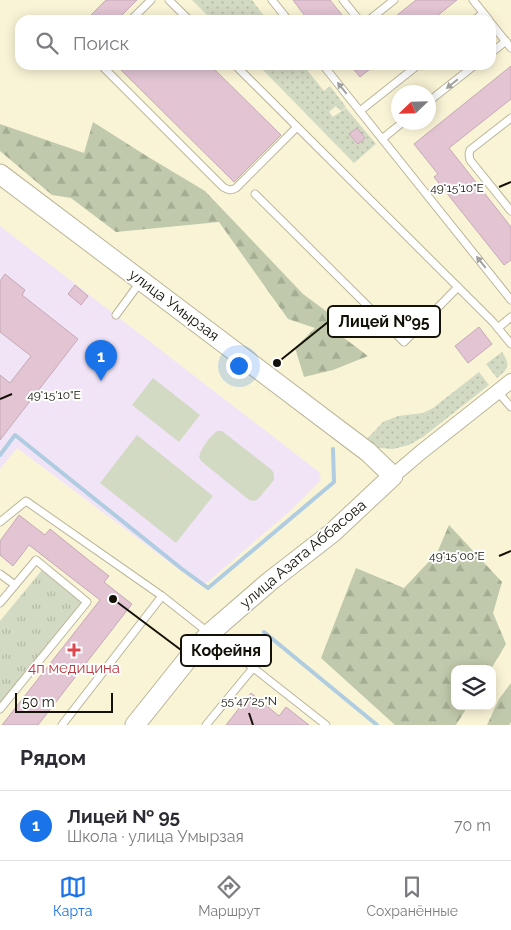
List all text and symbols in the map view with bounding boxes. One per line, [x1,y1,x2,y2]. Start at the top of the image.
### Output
search box [15,15,496,70]
icon: search [33,29,61,57]
text: Поиск [73,32,129,54]
one-way arrow [446,78,459,89]
one-way arrow [336,82,347,95]
north arrow [391,85,436,130]
text: 49°15'10"E [430,181,484,195]
one-way arrow [475,256,486,269]
street label: улица Умырзая [125,265,223,345]
callout: Лицей №95 [328,306,440,337]
text: Лицей №95 [338,312,430,331]
pin: 1 [85,340,117,381]
your location [226,353,252,379]
text: 49°15'10"E [27,388,81,402]
street label: улица Азата Аббасова [236,496,370,612]
text: 49°15'00"E [429,549,485,563]
callout: Кофейня [181,635,271,666]
text: Кофейня [191,641,261,660]
marker: 4п медицина [67,643,81,657]
place label: 4п медицина [28,659,120,677]
map controls [451,665,496,710]
button: layers [451,665,496,710]
scale bar [15,690,112,713]
text: 50 m [22,694,55,710]
text: 55°47'25"N [221,694,277,708]
text: Рядом [20,745,86,770]
text: Лицей № 95 [67,805,180,827]
text: 1 [32,816,40,835]
text: 70 m [454,816,491,835]
text: Школа · улица Умырзая [67,827,244,846]
tab: Карта [53,873,92,919]
tab: Маршрут [198,873,261,919]
tab: Сохранённые [366,873,458,919]

